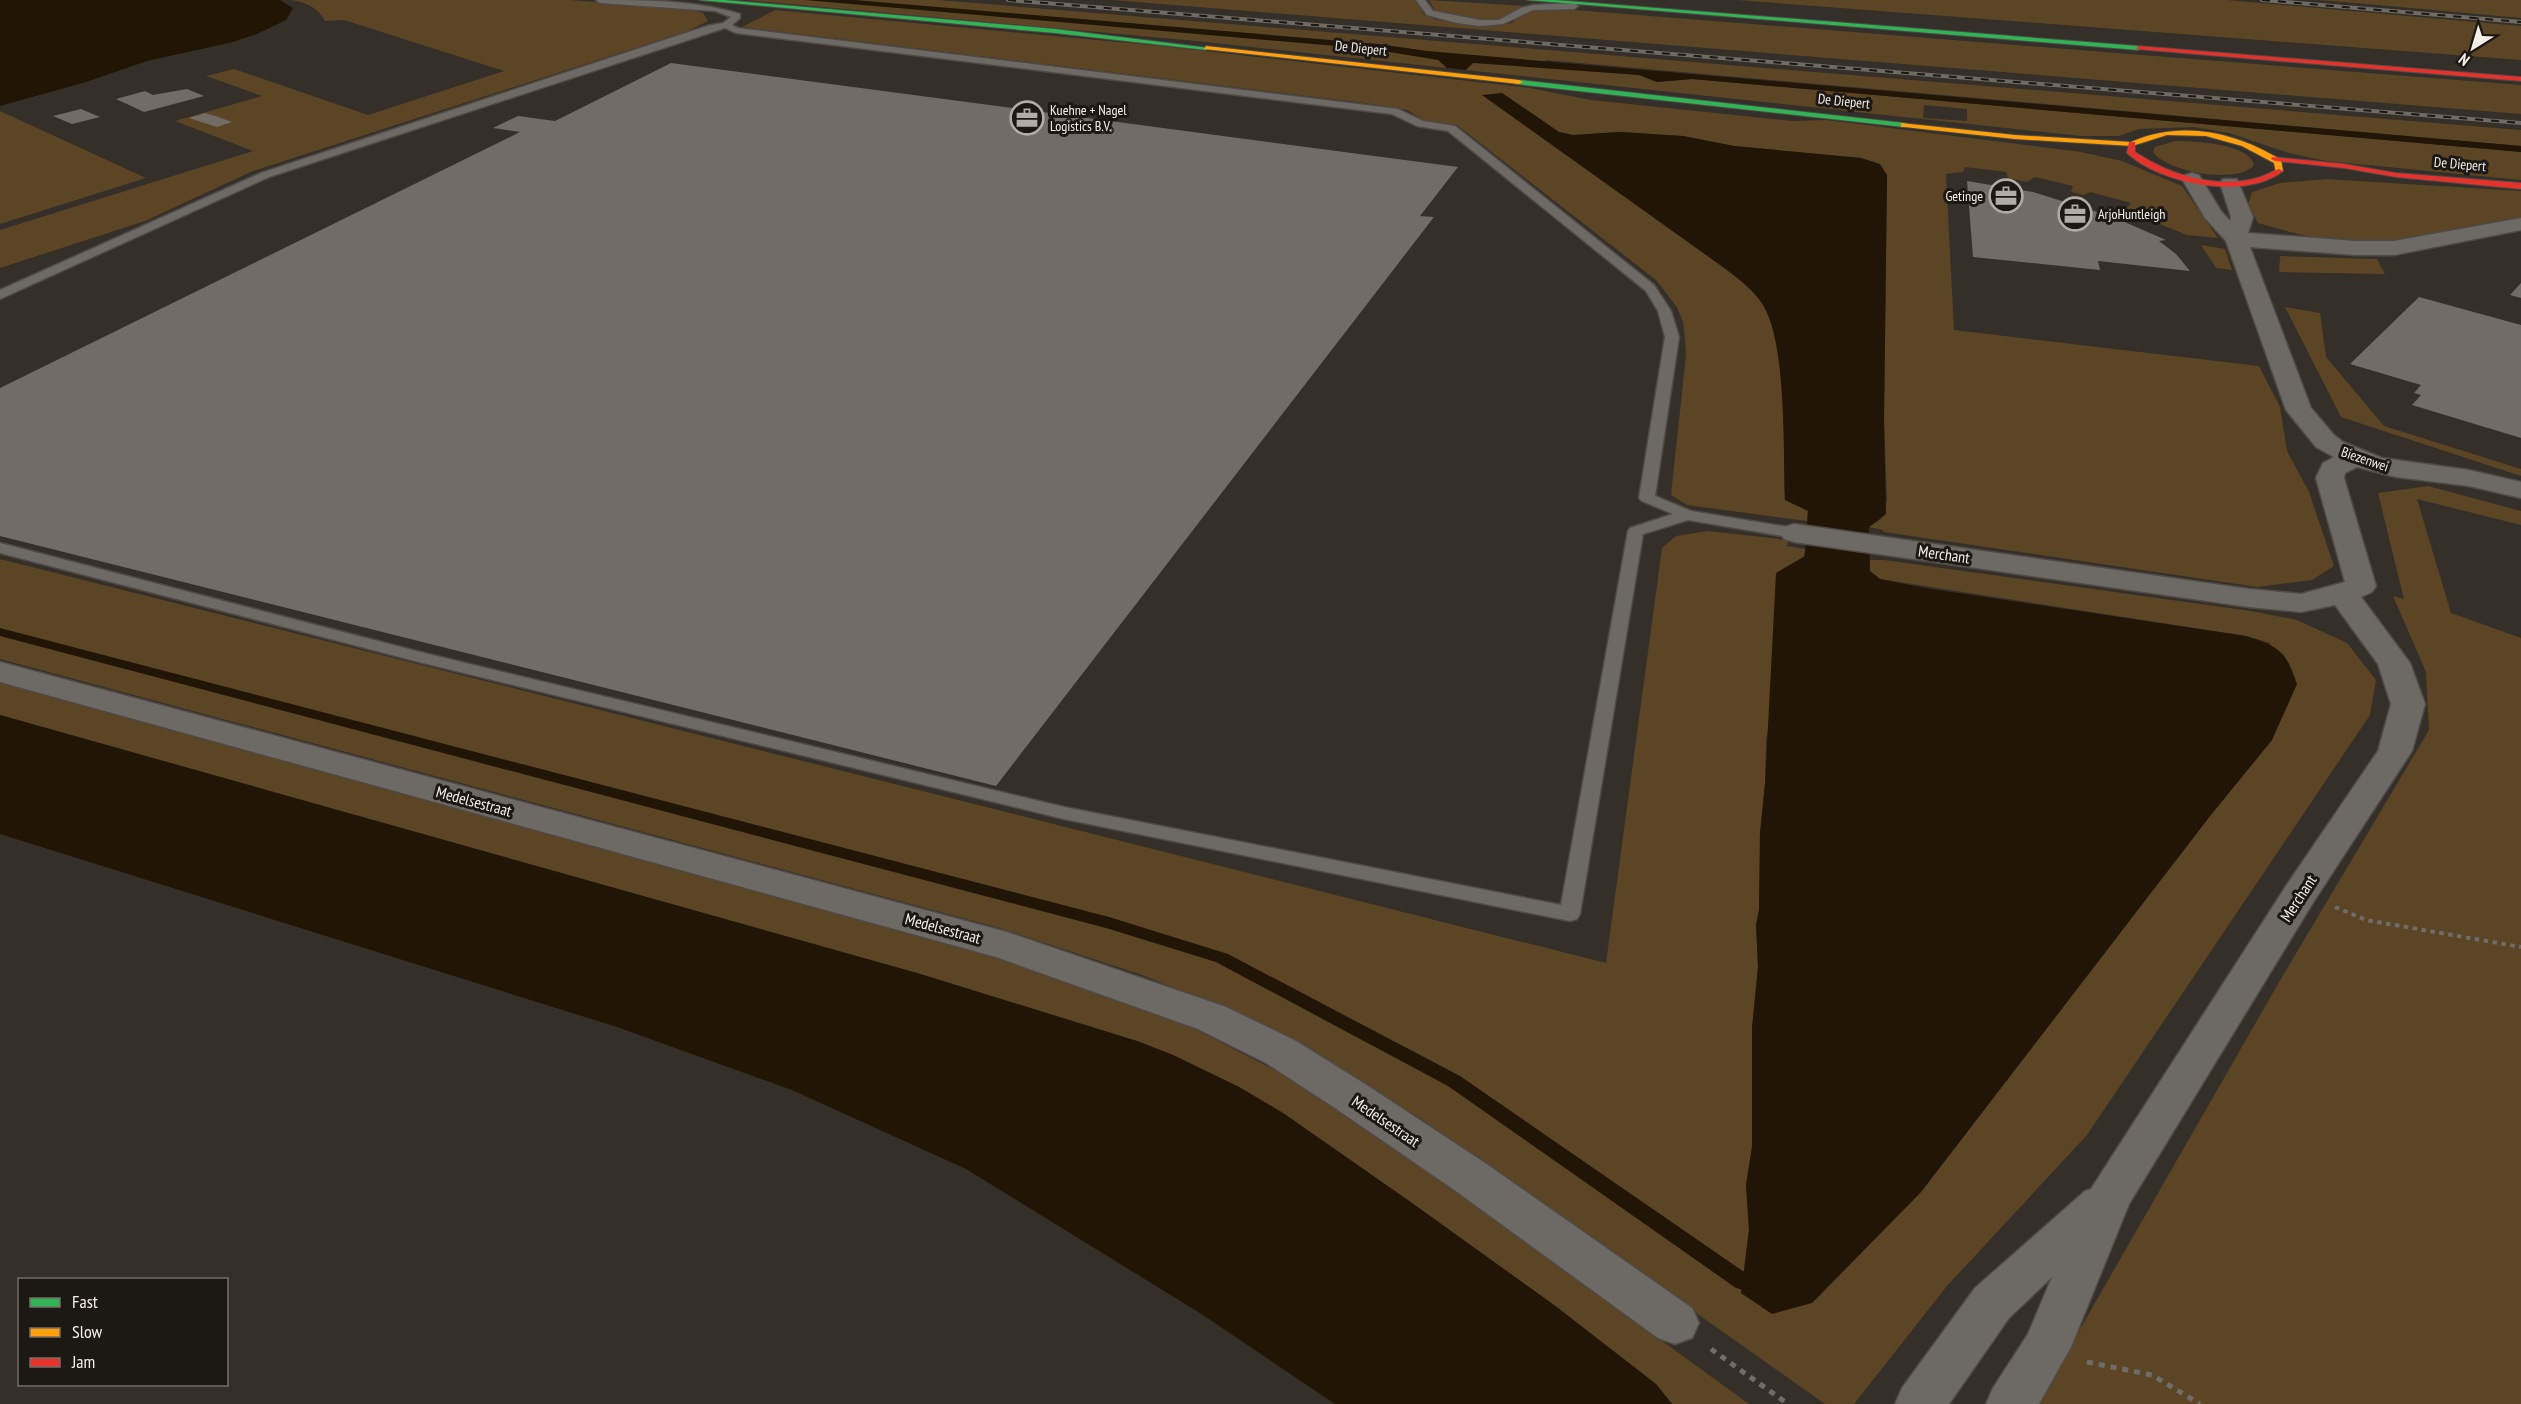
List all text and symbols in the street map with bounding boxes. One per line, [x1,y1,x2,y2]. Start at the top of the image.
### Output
north arrow [2443,18,2503,78]
street label: De Diepert [1334,36,1388,60]
text: N [2455,49,2473,71]
street label: De Diepert [1817,89,1871,113]
office icon: Kuehne + Nagel Logistics B.V. [1009,100,1045,136]
place label: Kuehne + Nagel Logistics B.V. [1050,101,1127,135]
street label: De Diepert [2433,153,2487,175]
office icon: Getinge [1988,178,2024,214]
place label: Getinge [1945,187,1983,205]
office icon: ArjoHuntleigh [2057,196,2093,232]
place label: ArjoHuntleigh [2098,205,2165,223]
street label: Biezenwei [2339,443,2391,475]
street label: Merchant [1917,540,1972,568]
street label: Medelsestraat [434,781,515,821]
street label: Merchant [2276,870,2321,925]
street label: Medelsestraat [903,908,984,948]
street label: Medelsestraat [1348,1091,1424,1151]
legend [18,1278,228,1386]
text: Fast [72,1290,98,1313]
text: Slow [72,1320,103,1343]
text: Jam [71,1350,95,1373]

